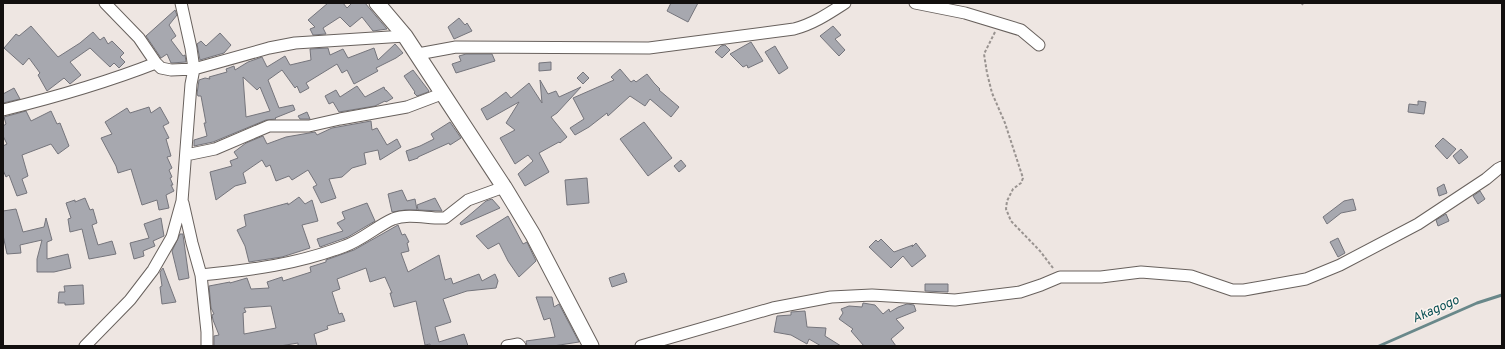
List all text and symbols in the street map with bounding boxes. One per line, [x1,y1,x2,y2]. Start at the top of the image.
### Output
water label: Akagogo [1410,293,1462,327]

